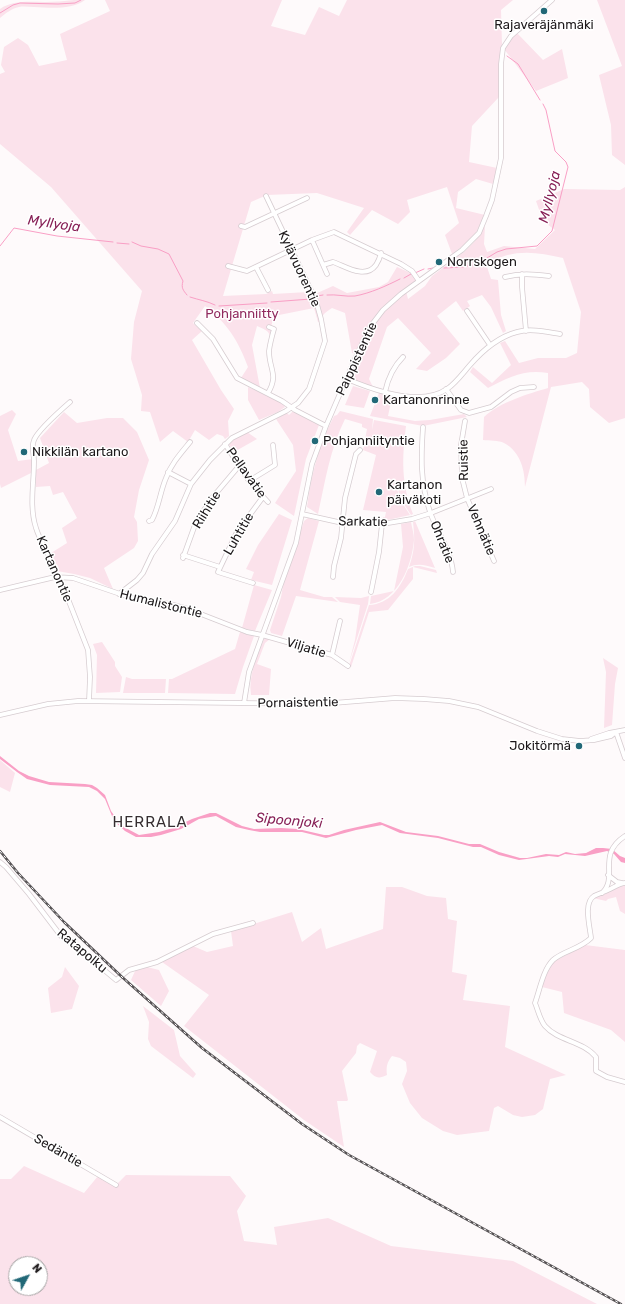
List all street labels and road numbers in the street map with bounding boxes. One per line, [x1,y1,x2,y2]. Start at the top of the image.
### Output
street label: Kylävuorentie [275,228,323,310]
street label: Paippistentie [333,320,381,398]
street label: Ruistie [456,439,472,481]
street label: Pellavatie [223,445,269,501]
street label: Riihitie [189,488,225,532]
street label: Vehnätie [463,502,499,558]
street label: Luhtitie [221,510,257,558]
street label: Sarkatie [338,514,388,530]
street label: Ohratie [426,519,458,565]
street label: Kartanontie [32,534,76,604]
street label: Humalistontie [118,586,204,622]
street label: Viljatie [284,635,328,661]
street label: Pornaistentie [257,694,339,712]
street label: Ratapolku [54,925,110,977]
street label: Sedäntie [31,1131,85,1171]

